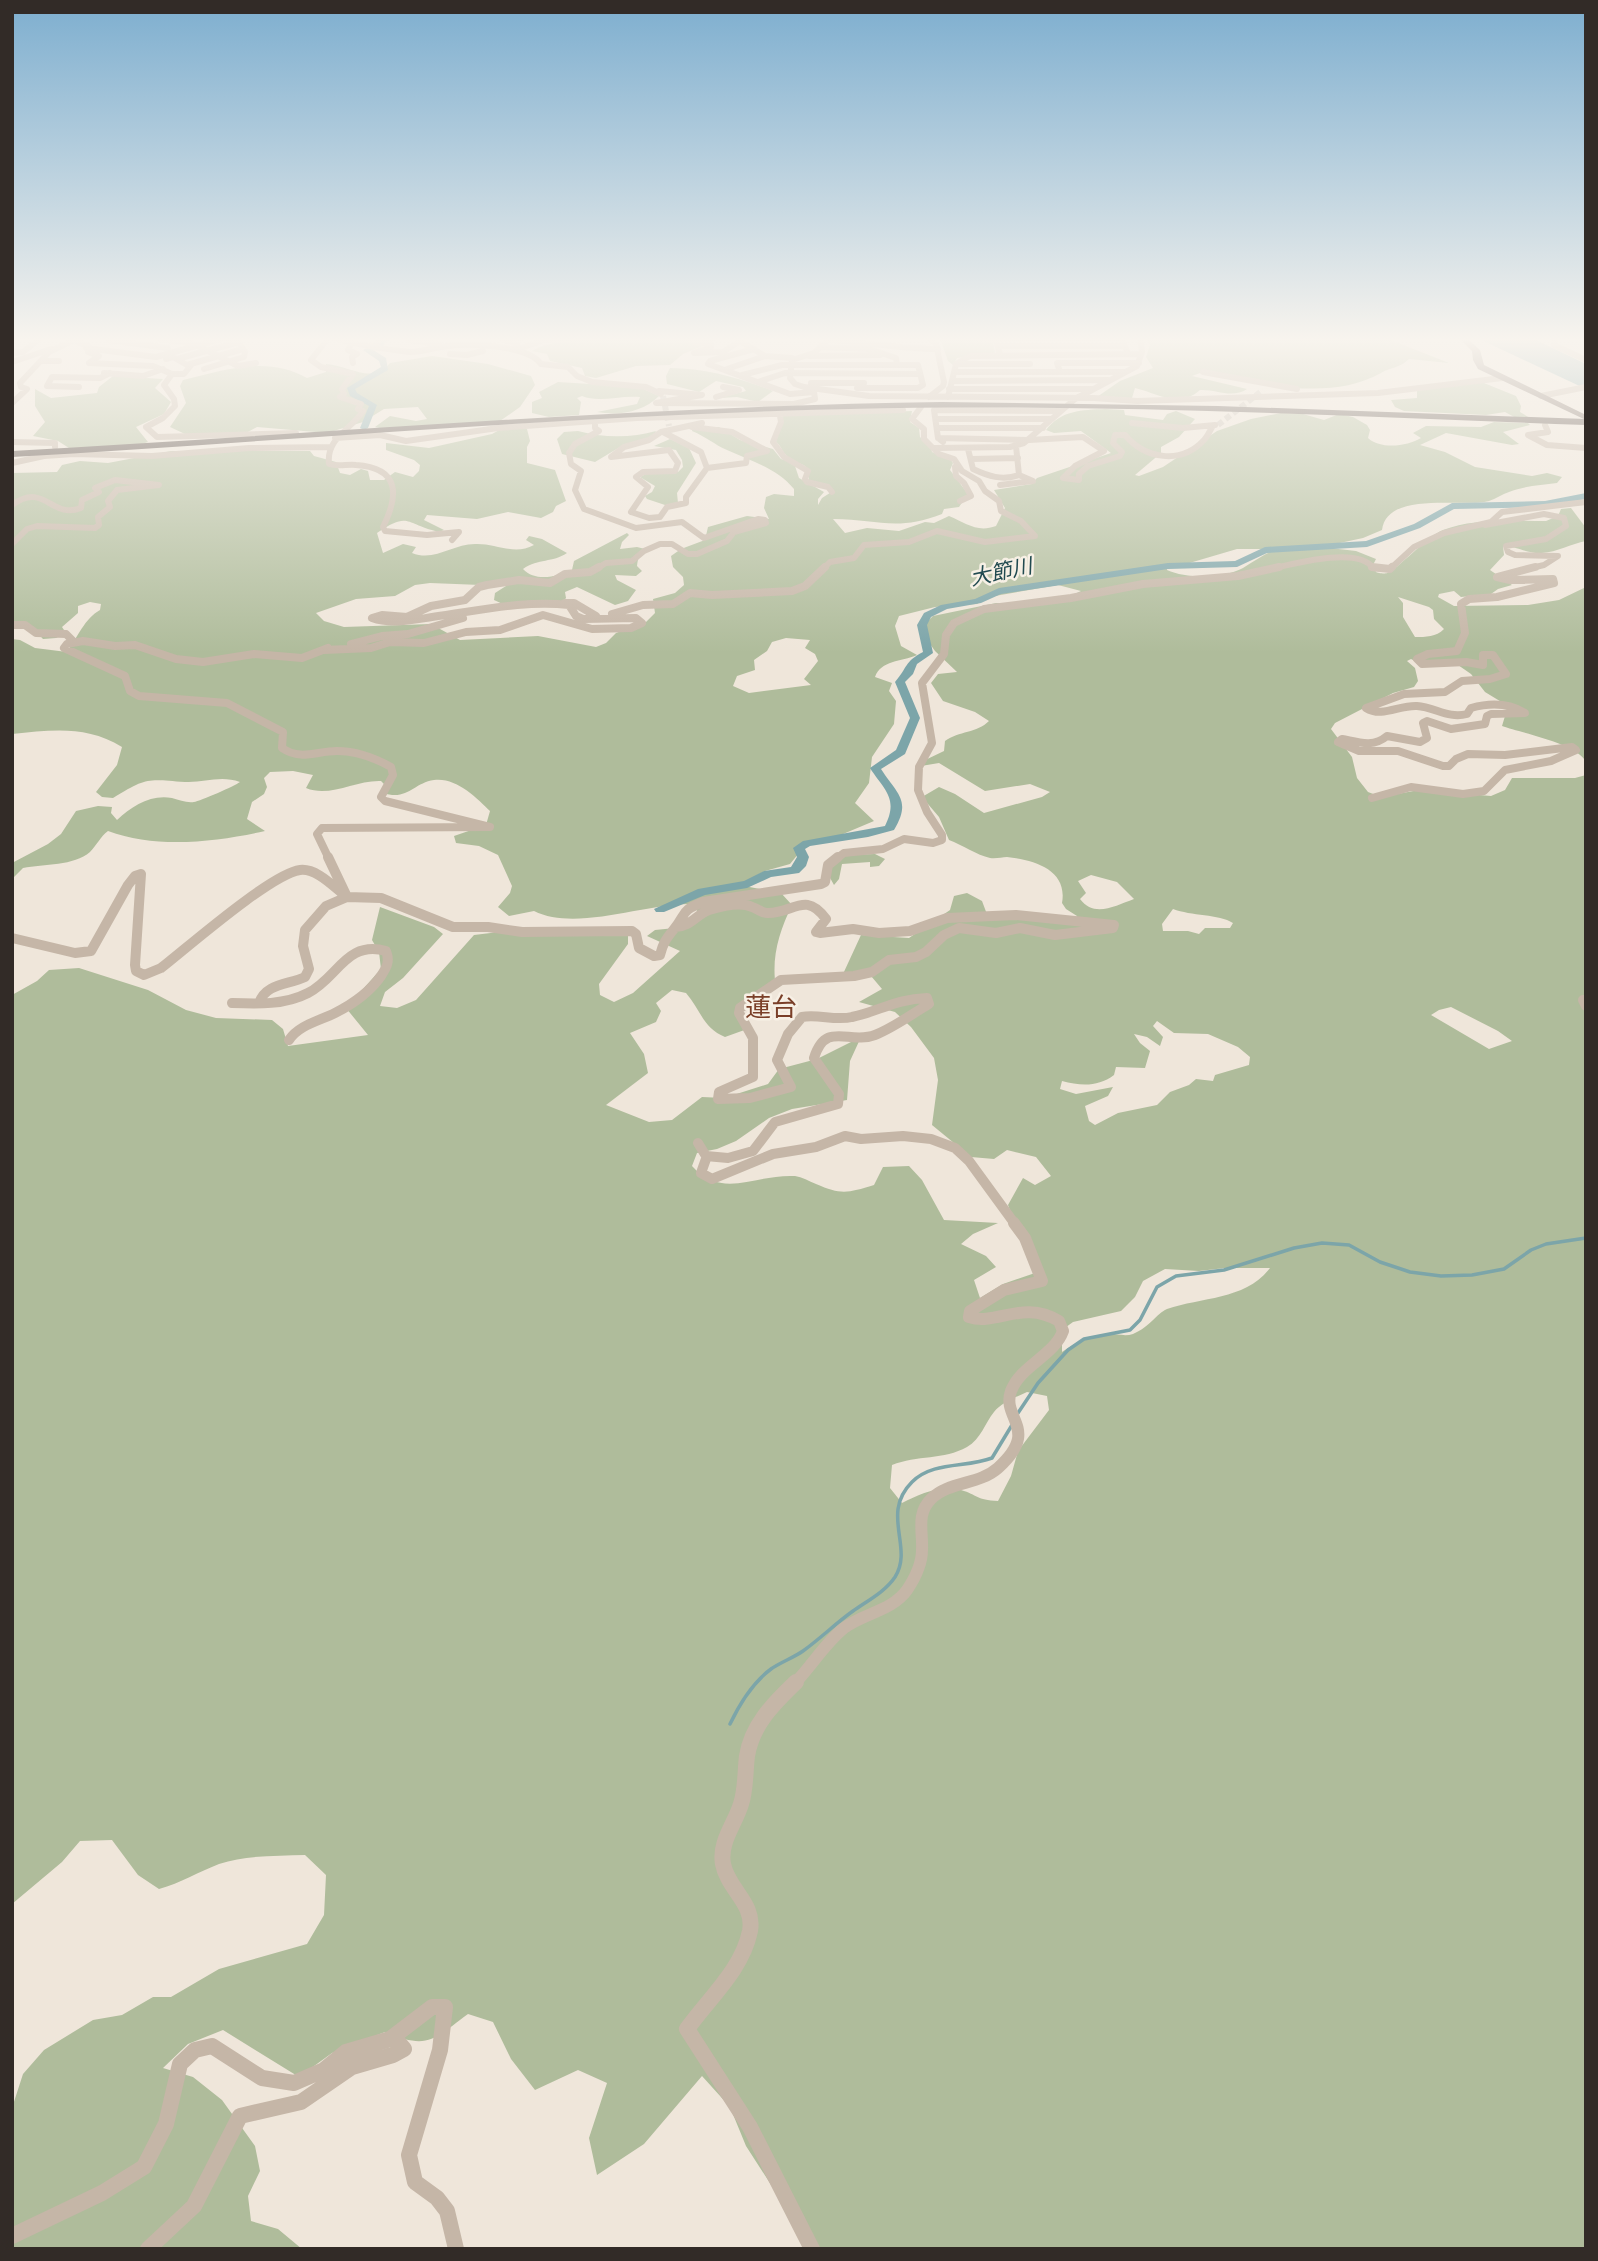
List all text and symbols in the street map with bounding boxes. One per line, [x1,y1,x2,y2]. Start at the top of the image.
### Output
water label: 大節川 [968,553,1036,590]
district label: 蓮台 [745,992,797,1022]

